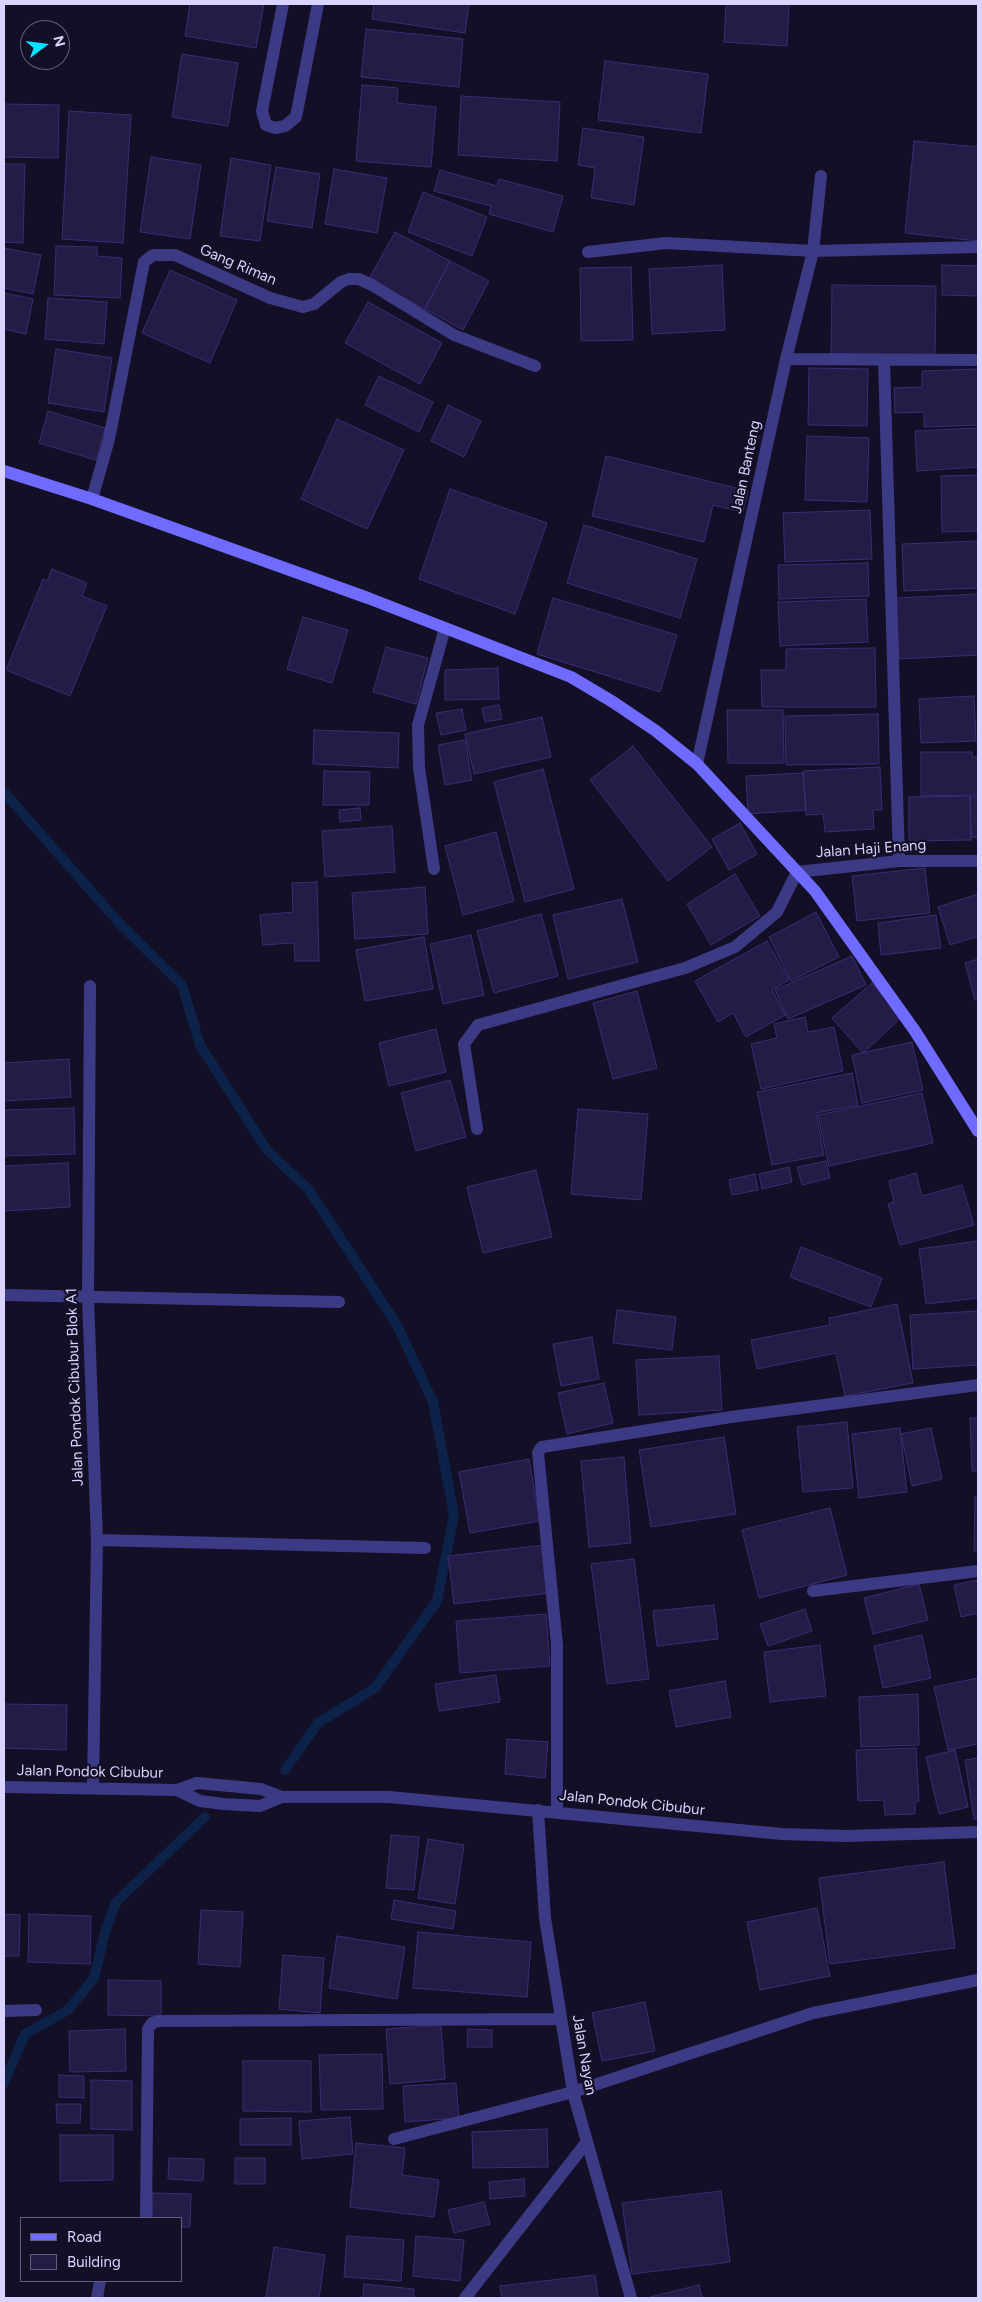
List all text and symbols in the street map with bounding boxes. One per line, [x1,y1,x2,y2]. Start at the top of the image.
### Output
north arrow [20,20,70,70]
text: N [49,34,69,49]
street label: Gang Riman [197,241,279,289]
street label: Jalan Banteng [727,419,765,515]
street label: Jalan Haji Enang [815,836,927,862]
street label: Jalan Pondok Cibubur Blok A1 [63,1288,87,1486]
street label: Jalan Pondok Cibubur [17,1762,163,1782]
street label: Jalan Pondok Cibubur [558,1786,706,1820]
street label: Jalan Nayan [568,2013,600,2097]
legend [20,2217,182,2282]
text: Road [67,2228,102,2246]
text: Building [67,2253,121,2271]

